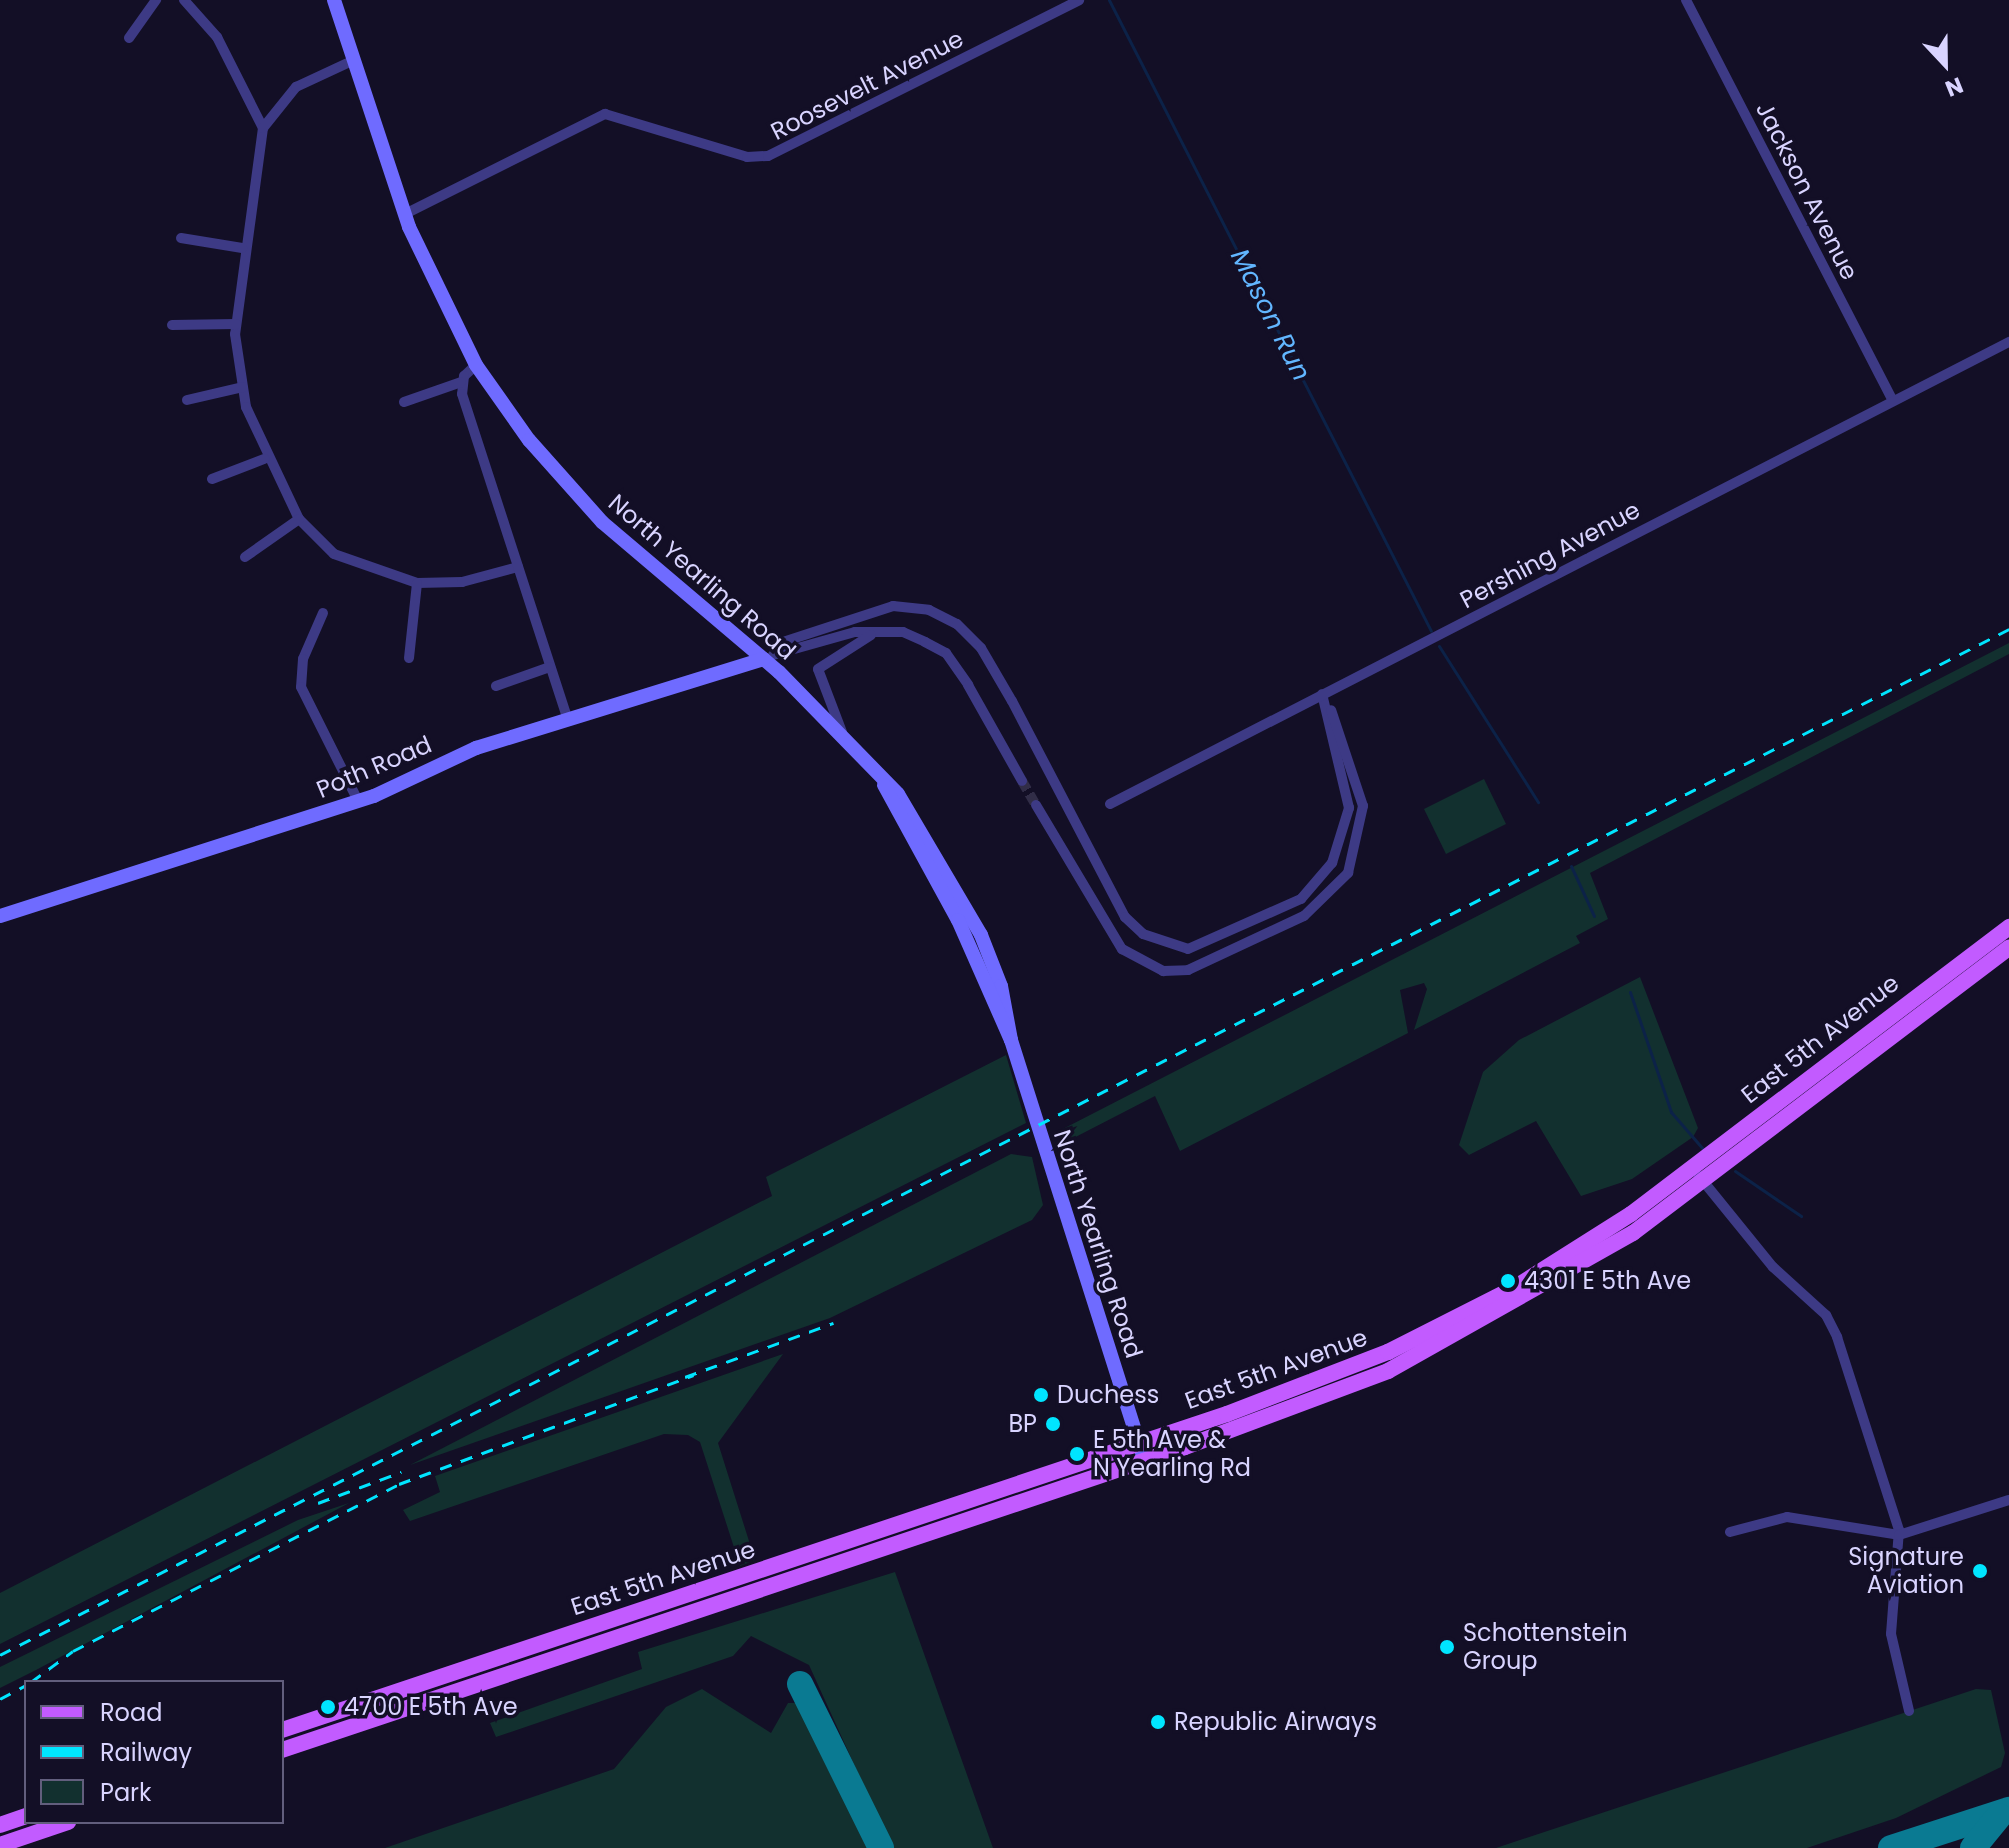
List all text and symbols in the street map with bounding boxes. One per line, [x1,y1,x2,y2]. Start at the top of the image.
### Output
street label: Roosevelt Avenue [766,24,968,146]
north arrow [1905,24,1985,104]
text: N [1941,69,1968,104]
street label: Jackson Avenue [1750,97,1864,285]
water label: Mason Run [1223,244,1317,386]
street label: North Yearling Road [603,488,801,666]
street label: Pershing Avenue [1455,495,1645,615]
street label: Poth Road [312,730,436,804]
street label: East 5th Avenue [1736,969,1904,1109]
street label: North Yearling Road [1048,1126,1148,1362]
place label: 4301 E 5th Ave [1524,1267,1691,1295]
marker: 4301 E 5th Ave [1499,1272,1517,1290]
street label: East 5th Avenue [1181,1323,1371,1415]
place label: Duchess [1057,1381,1159,1409]
marker: Duchess [1032,1386,1050,1404]
place label: BP [1008,1410,1037,1438]
marker: BP [1044,1415,1062,1433]
place label: E 5th Ave & N Yearling Rd [1093,1426,1251,1482]
marker: E 5th Ave & N Yearling Rd [1068,1445,1086,1463]
street label: East 5th Avenue [567,1535,759,1621]
place label: Signature Aviation [1848,1543,1964,1599]
marker: Signature Aviation [1971,1562,1989,1580]
place label: Schottenstein Group [1463,1619,1627,1675]
marker: Schottenstein Group [1438,1638,1456,1656]
legend [24,1680,284,1824]
place label: 4700 E 5th Ave [344,1693,518,1721]
text: Road [100,1696,162,1729]
marker: 4700 E 5th Ave [319,1698,337,1716]
place label: Republic Airways [1174,1708,1377,1736]
marker: Republic Airways [1149,1713,1167,1731]
text: Railway [100,1736,192,1769]
text: Park [100,1776,151,1809]

